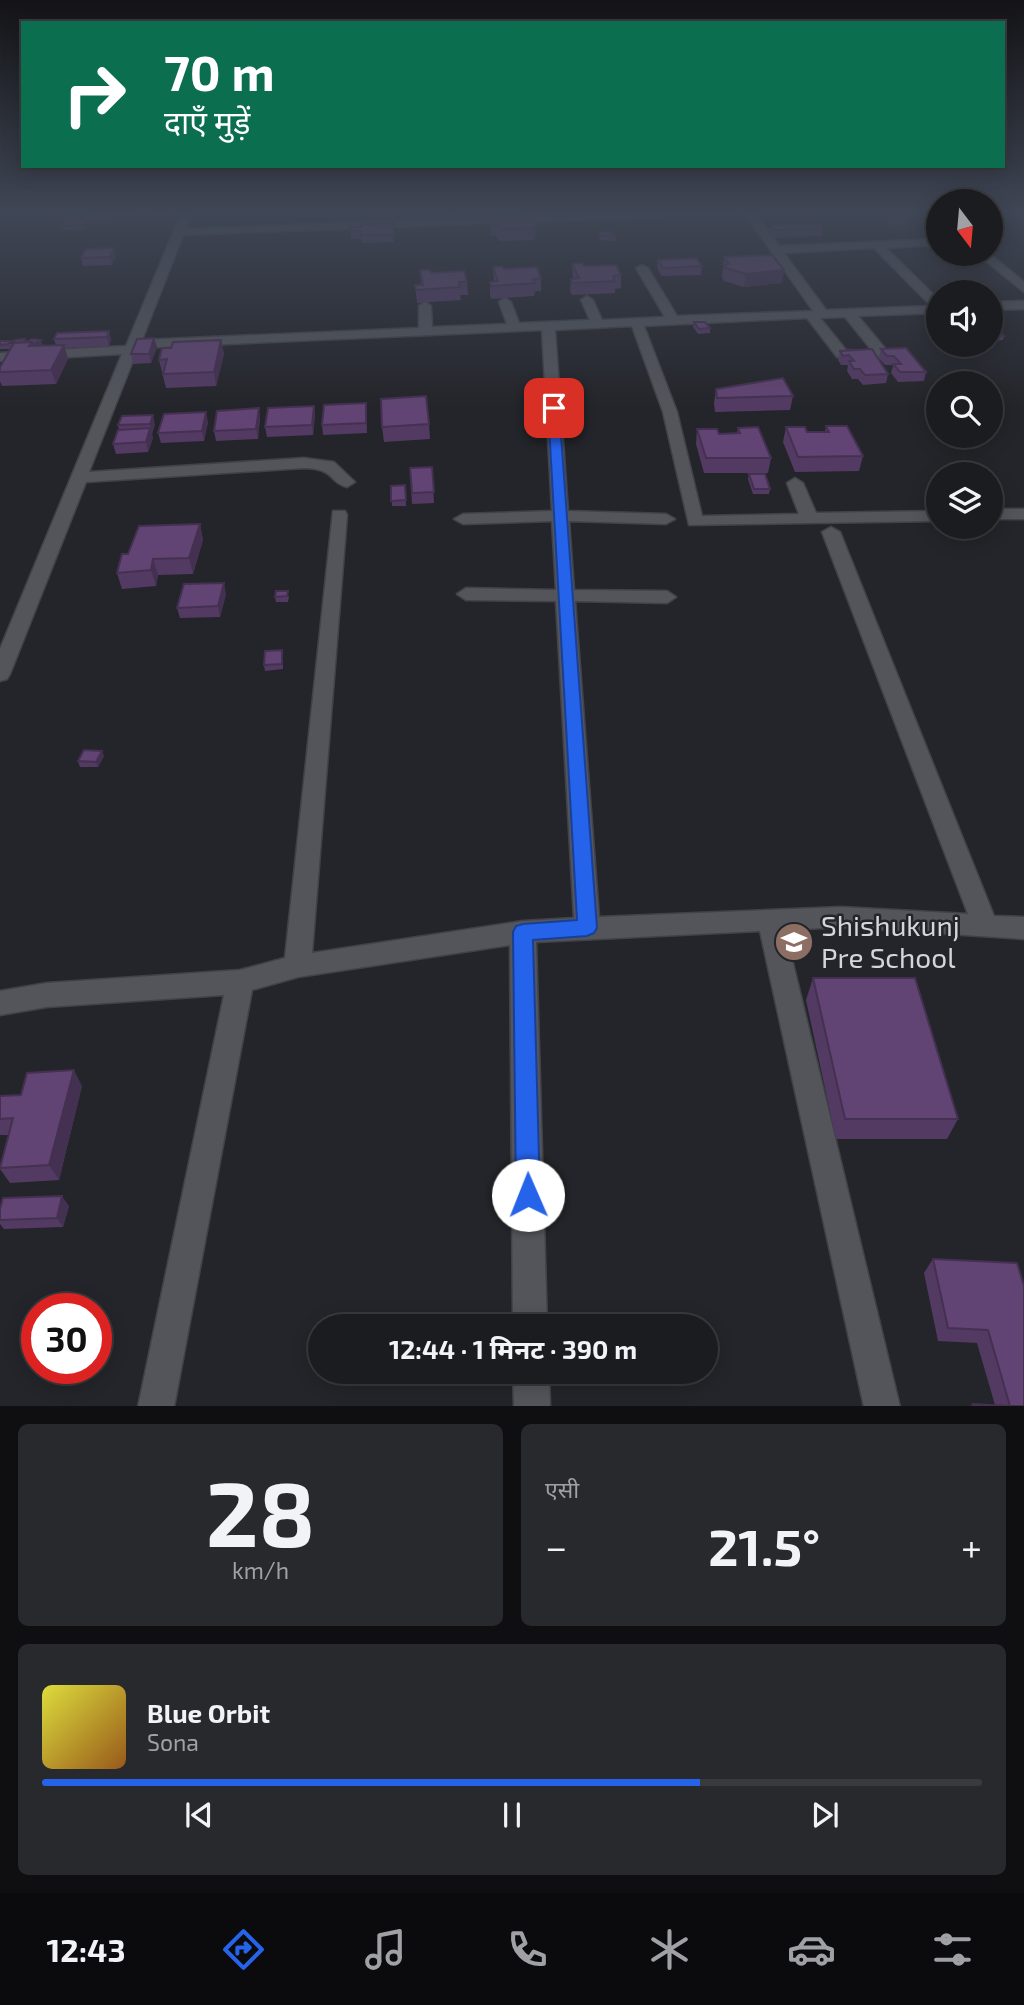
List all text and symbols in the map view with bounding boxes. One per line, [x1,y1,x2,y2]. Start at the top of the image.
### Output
text: 70 m [164,42,275,101]
icon: right [49,49,140,140]
text: दाएँ मुड़ें [164,102,250,140]
north arrow [926,189,1003,266]
map controls [926,189,1003,539]
button: sound [926,280,1003,357]
button: search [926,371,1003,448]
pin [524,378,584,438]
icon: arrive [535,389,573,427]
button: layers [926,462,1003,539]
place label: Shishukunj Pre School [821,908,960,974]
school or university icon: Shishukunj Pre School [773,921,815,963]
position arrow [491,1158,565,1232]
speed limit sign: 30 [21,1293,112,1384]
text: 12:44 · 1 मिनट · 390 m [389,1333,637,1364]
text: 28 [206,1456,315,1565]
text: एसी [545,1475,579,1503]
text: 21.5° [708,1514,820,1576]
text: − [545,1523,567,1569]
text: + [961,1523,982,1569]
text: km/h [232,1556,289,1584]
text: Blue Orbit [147,1697,270,1728]
text: Sona [147,1728,199,1756]
icon: previous [180,1796,218,1834]
icon: pause [493,1796,531,1834]
icon: next [806,1796,844,1834]
icon: directions [219,1925,268,1974]
icon: music [361,1925,410,1974]
icon: phone [503,1925,552,1974]
icon: climate [645,1925,694,1974]
icon: car [787,1925,836,1974]
icon: filters [928,1925,977,1974]
text: 12:43 [46,1930,126,1968]

